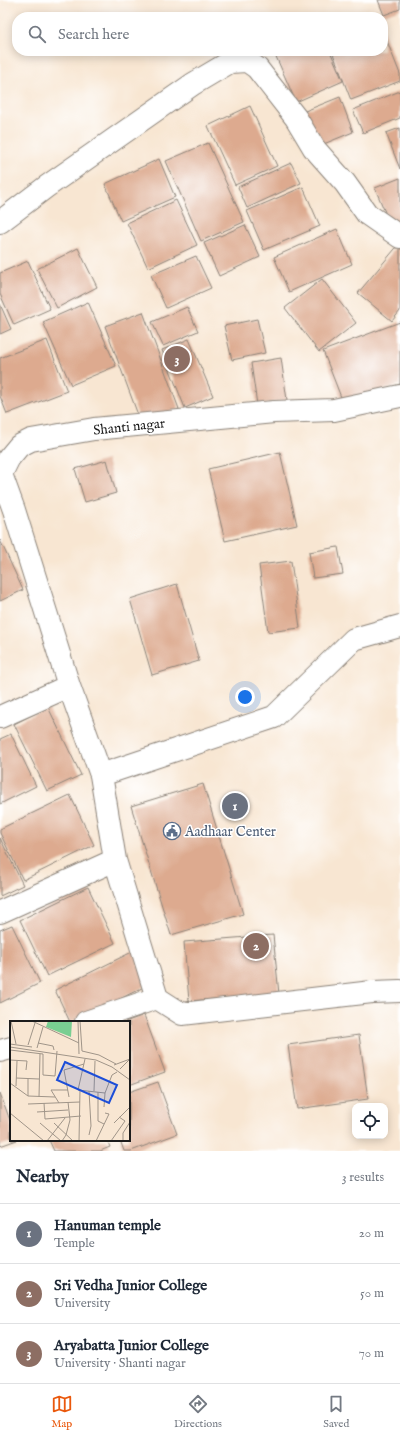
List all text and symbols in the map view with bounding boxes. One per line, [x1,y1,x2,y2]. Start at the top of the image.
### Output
search box [12,12,388,56]
icon: search [26,23,48,45]
text: Search here [58,25,129,44]
pin: 3 [164,344,190,374]
street label: Shanti nagar [92,414,166,440]
your location [235,687,255,707]
pin: 1 [222,791,248,821]
public building icon: Aadhaar Center [162,821,182,841]
place label: Aadhaar Center [184,823,276,841]
pin: 2 [243,931,269,961]
inset map [10,1021,130,1141]
map controls [352,1103,388,1139]
button: locate [352,1103,388,1139]
text: Nearby [16,1167,69,1188]
text: 3 results [342,1169,384,1186]
text: Hanuman temple [54,1216,161,1235]
text: 1 [27,1225,31,1242]
text: 20 m [359,1225,384,1242]
text: Temple [54,1235,95,1252]
text: Sri Vedha Junior College [54,1276,207,1295]
text: 2 [26,1285,32,1302]
text: 50 m [360,1285,384,1302]
text: University [54,1295,110,1312]
text: Aryabatta Junior College [54,1336,209,1355]
text: 3 [27,1345,31,1362]
text: 70 m [359,1345,384,1362]
text: University · Shanti nagar [54,1355,186,1372]
tab: Map [51,1393,73,1431]
tab: Directions [174,1393,222,1431]
tab: Saved [323,1393,349,1431]

